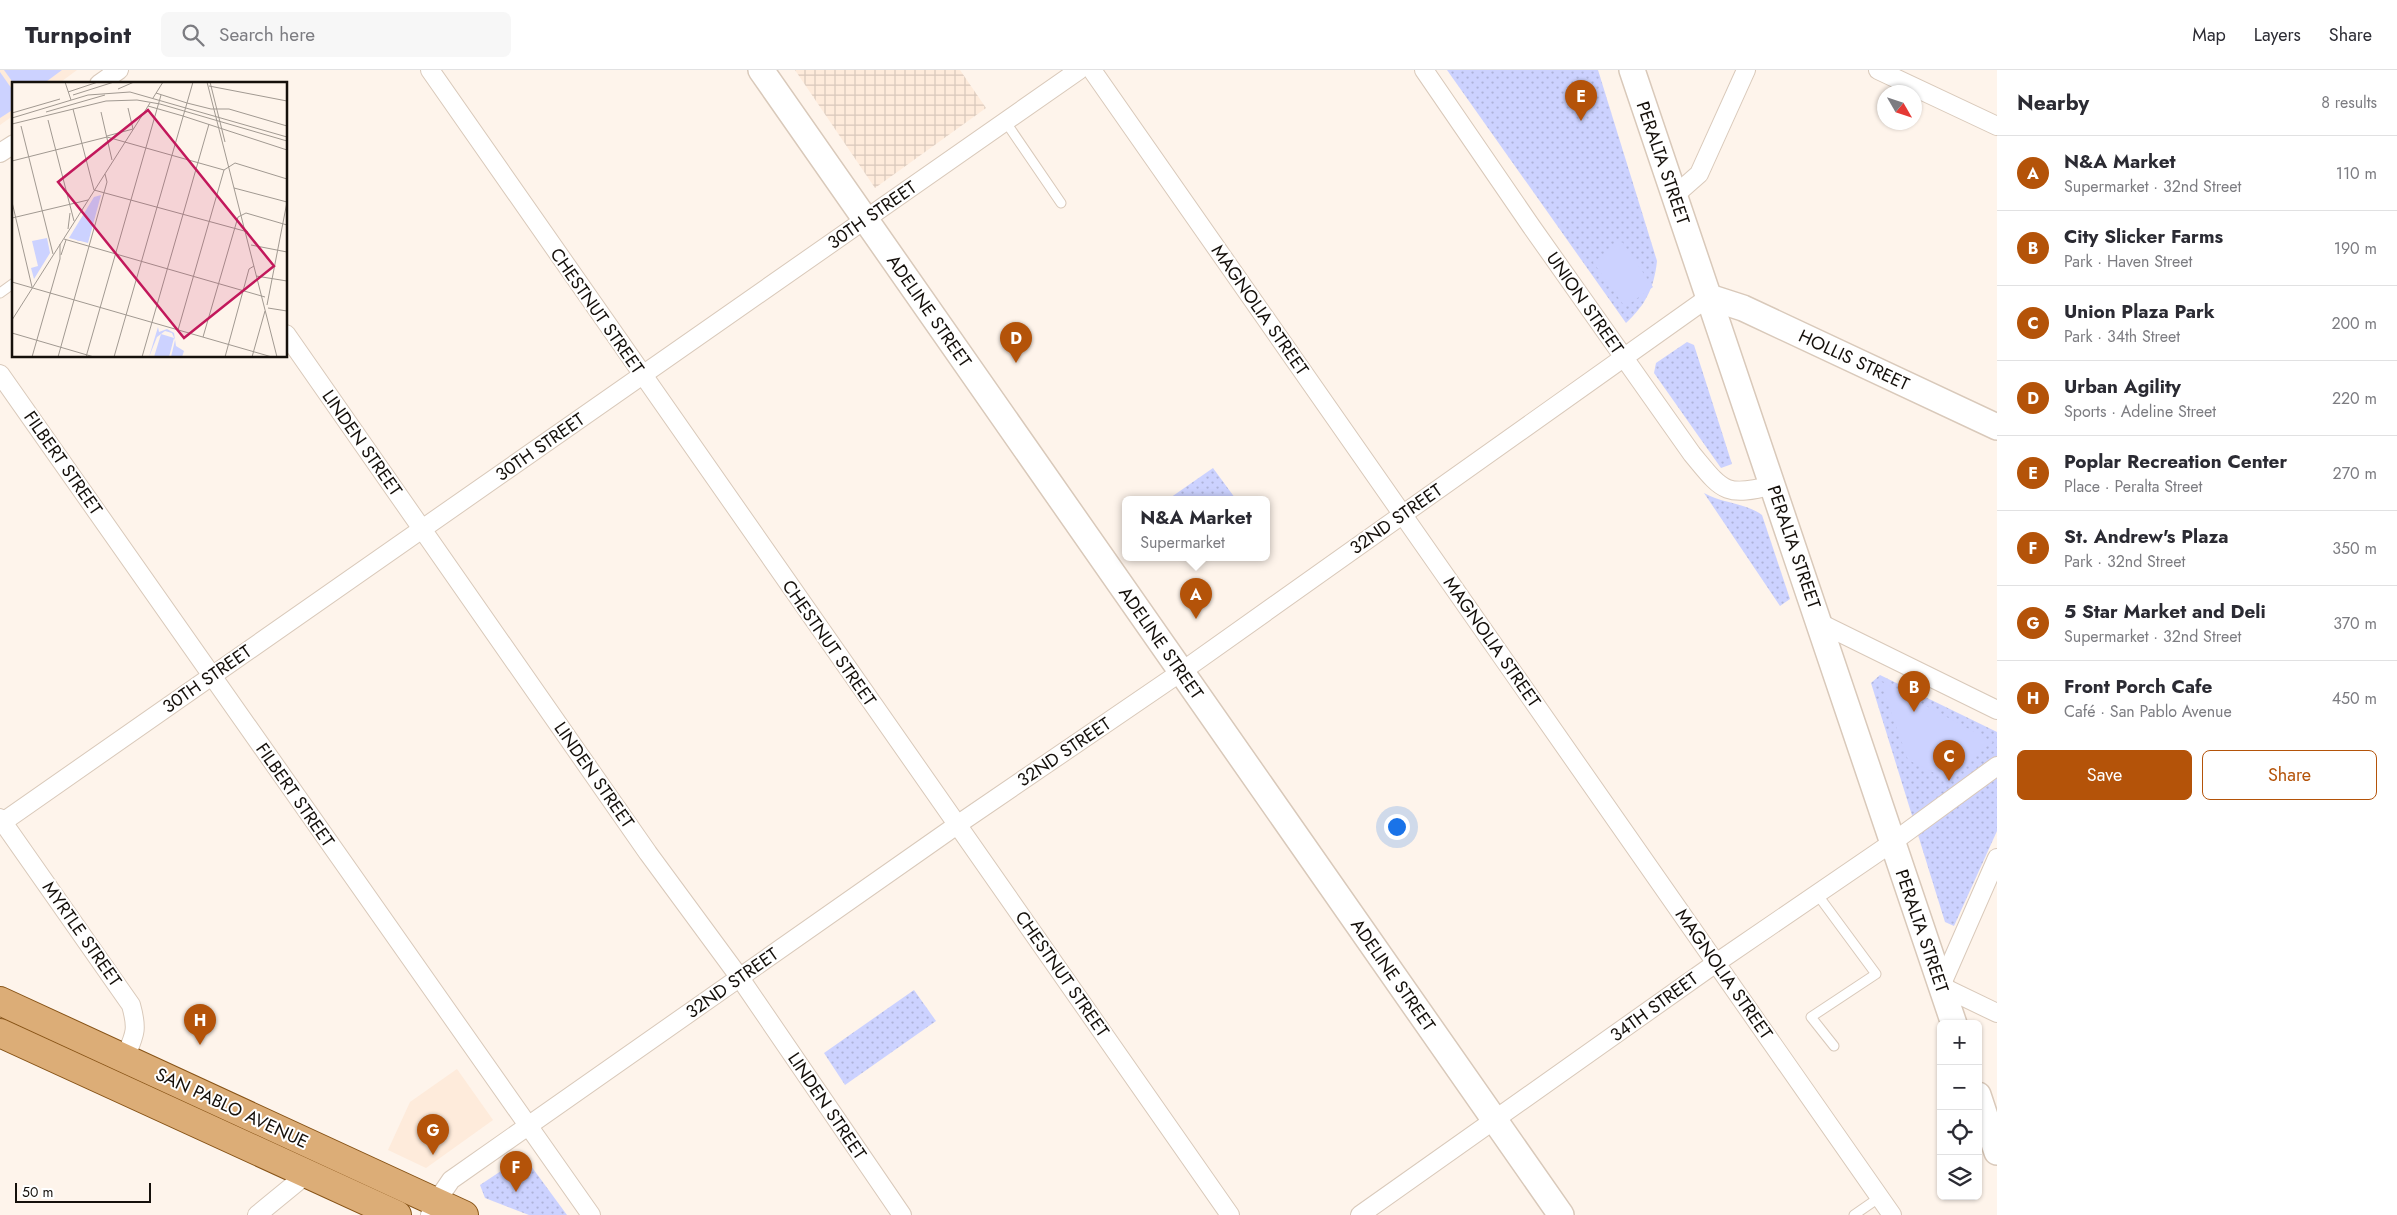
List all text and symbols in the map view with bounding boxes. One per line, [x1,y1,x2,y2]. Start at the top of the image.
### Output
search box [161,12,511,57]
text: Turnpoint [25,17,131,52]
icon: search [179,21,207,49]
text: Search here [219,21,315,48]
text: Map [2192,22,2226,48]
text: Layers [2254,22,2301,48]
text: Share [2329,22,2372,48]
pin: E [1565,80,1597,121]
inset map [12,82,288,358]
north arrow [1877,85,1922,130]
text: Nearby [2017,88,2089,118]
text: 8 results [2321,91,2377,114]
street label: PERALTA STREET [1630,98,1696,229]
text: N&A Market [2064,148,2176,175]
text: A [2027,162,2039,185]
text: 110 m [2336,162,2377,185]
street label: 30TH STREET [822,174,922,255]
text: Supermarket · 32nd Street [2064,175,2241,198]
text: City Slicker Farms [2064,223,2223,250]
text: B [2028,237,2038,260]
text: 190 m [2334,237,2377,260]
street label: MAGNOLIA STREET [1205,239,1315,381]
street label: CHESTNUT STREET [544,243,651,380]
street label: UNION STREET [1540,247,1630,360]
street label: ADELINE STREET [880,249,978,373]
text: Park · Haven Street [2064,250,2192,273]
text: Union Plaza Park [2064,298,2215,325]
text: C [2027,312,2039,335]
text: 200 m [2331,312,2377,335]
pin: D [1000,322,1032,363]
street label: HOLLIS STREET [1794,323,1914,397]
text: Park · 34th Street [2064,325,2180,348]
text: Urban Agility [2064,373,2181,400]
street label: LINDEN STREET [316,385,409,502]
text: D [2027,387,2039,410]
text: 220 m [2332,387,2377,410]
text: Sports · Adeline Street [2064,400,2216,423]
street label: FILBERT STREET [17,406,109,521]
street label: 30TH STREET [490,406,590,487]
text: Poplar Recreation Center [2064,448,2287,475]
text: E [2028,462,2038,485]
text: 270 m [2333,462,2377,485]
text: Place · Peralta Street [2064,475,2202,498]
street label: 32ND STREET [1344,477,1448,561]
street label: PERALTA STREET [1761,482,1827,613]
popup [1122,496,1270,561]
text: N&A Market [1140,504,1252,531]
text: St. Andrew's Plaza [2064,523,2229,550]
text: Supermarket [1140,531,1225,554]
text: F [2029,537,2037,560]
text: 350 m [2332,537,2377,560]
text: Park · 32nd Street [2064,550,2185,573]
street label: MAGNOLIA STREET [1437,571,1547,713]
street label: CHESTNUT STREET [776,575,883,712]
pin: A [1180,578,1212,619]
street label: ADELINE STREET [1114,583,1208,703]
text: 5 Star Market and Deli [2064,598,2266,625]
text: G [2026,612,2040,635]
text: 370 m [2333,612,2377,635]
text: Supermarket · 32nd Street [2064,625,2241,648]
street label: 30TH STREET [157,638,257,719]
pin: B [1898,671,1930,712]
text: Front Porch Cafe [2064,673,2212,700]
text: H [2027,687,2039,710]
text: 450 m [2332,687,2377,710]
text: Café · San Pablo Avenue [2064,700,2232,723]
street label: 32ND STREET [1012,711,1117,793]
street label: LINDEN STREET [548,717,641,834]
street label: FILBERT STREET [249,738,341,853]
pin: C [1933,740,1965,781]
button: Save [2017,750,2192,800]
button: Share [2202,750,2377,800]
your location [1384,814,1410,840]
street label: PERALTA STREET [1889,866,1955,997]
street label: MYRTLE STREET [36,876,128,992]
street label: MAGNOLIA STREET [1669,903,1779,1045]
street label: CHESTNUT STREET [1009,906,1116,1043]
street label: ADELINE STREET [1344,913,1442,1037]
street label: 32ND STREET [680,941,784,1025]
street label: 34TH STREET [1605,966,1704,1048]
pin: H [184,1004,216,1045]
map controls [1937,1020,1982,1200]
button: + [1937,1020,1982,1065]
street label: LINDEN STREET [781,1047,873,1165]
street label: SAN PABLO AVENUE [151,1061,313,1155]
button: − [1937,1065,1982,1110]
button: locate [1937,1110,1982,1155]
pin: G [417,1114,449,1155]
pin: F [500,1151,532,1192]
button: layers [1937,1155,1982,1200]
scale bar [15,1180,151,1203]
text: 50 m [22,1182,53,1202]

